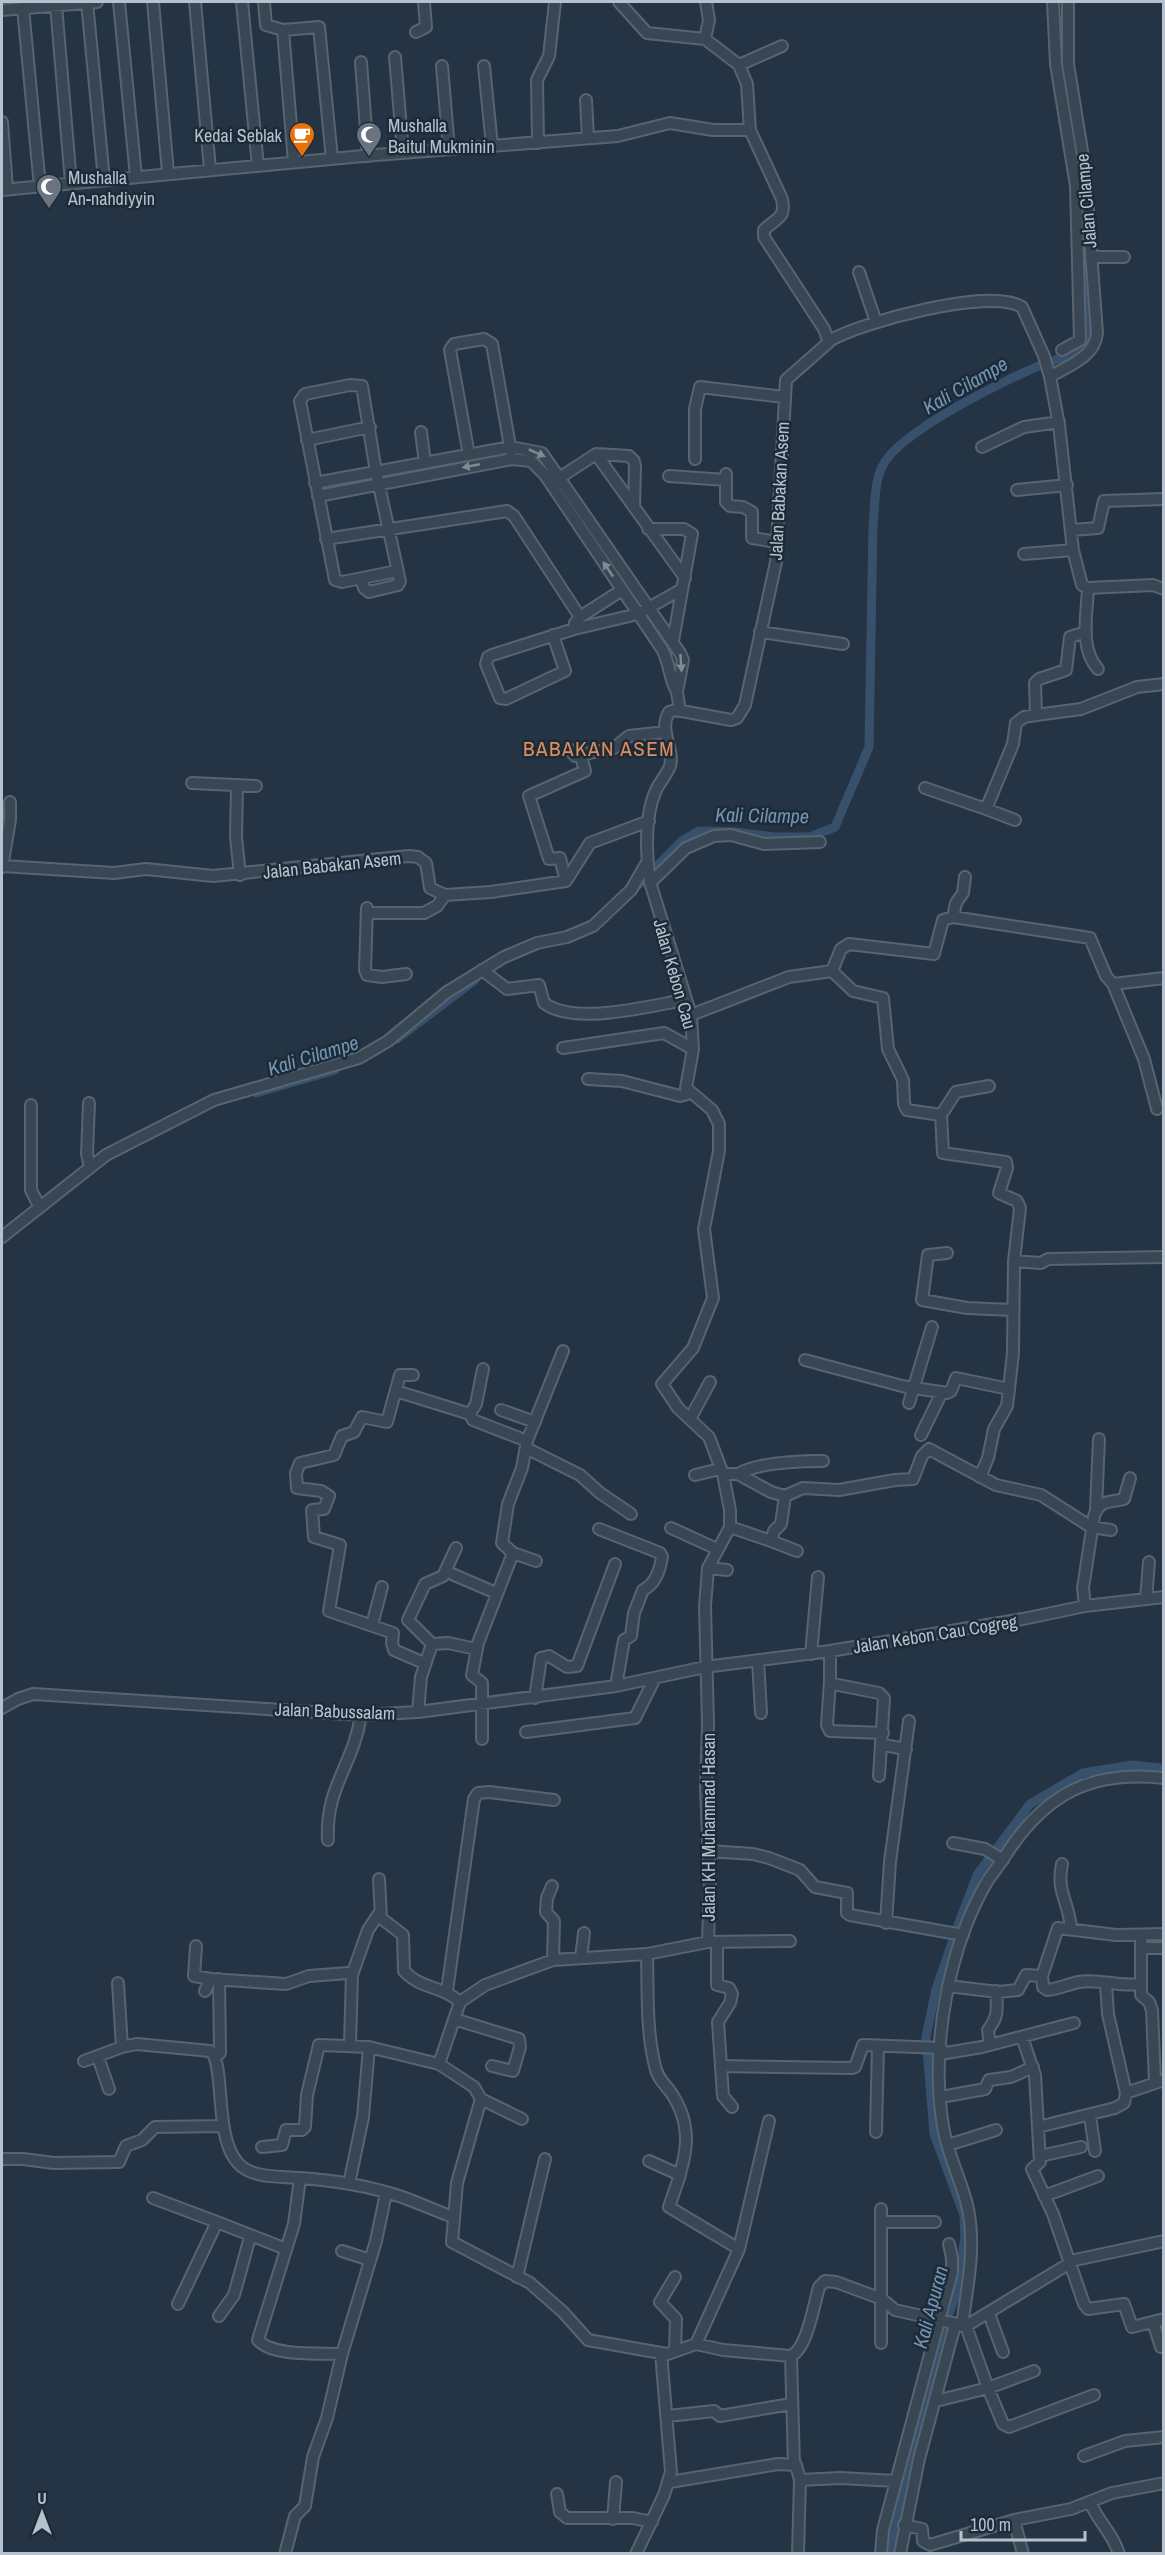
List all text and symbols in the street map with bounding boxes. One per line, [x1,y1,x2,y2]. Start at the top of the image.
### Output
place label: Mushalla Baitul Mukminin [388,113,495,159]
cafe icon: Kedai Seblak [287,120,317,158]
mosque icon: Mushalla Baitul Mukminin [354,120,384,158]
place label: Kedai Seblak [194,123,283,148]
street label: Jalan Cilampe [1069,153,1103,249]
place label: Mushalla An-nahdiyyin [67,165,155,211]
mosque icon: Mushalla An-nahdiyyin [34,172,64,210]
water label: Kali Cilampe [918,350,1012,420]
street label: Jalan Babakan Asem [763,421,795,561]
one-way arrow [529,448,547,458]
one-way arrow [461,462,480,471]
one-way arrow [602,562,614,578]
one-way arrow [676,654,686,673]
district label: BABAKAN ASEM [523,734,675,763]
water label: Kali Cilampe [715,801,809,829]
street label: Jalan Babakan Asem [262,845,402,885]
street label: Jalan Kebon Cau [647,916,703,1032]
water label: Kali Cilampe [264,1028,362,1082]
street label: Jalan Kebon Cau Cogreg [851,1609,1020,1659]
street label: Jalan Babussalam [274,1696,396,1726]
street label: Jalan KH Muhammad Hasan [696,1733,721,1921]
water label: Kali Apuran [906,2263,954,2351]
north arrow [12,2483,72,2543]
text: U [37,2487,47,2509]
scale bar [961,2504,1086,2542]
text: 100 m [970,2512,1011,2537]

